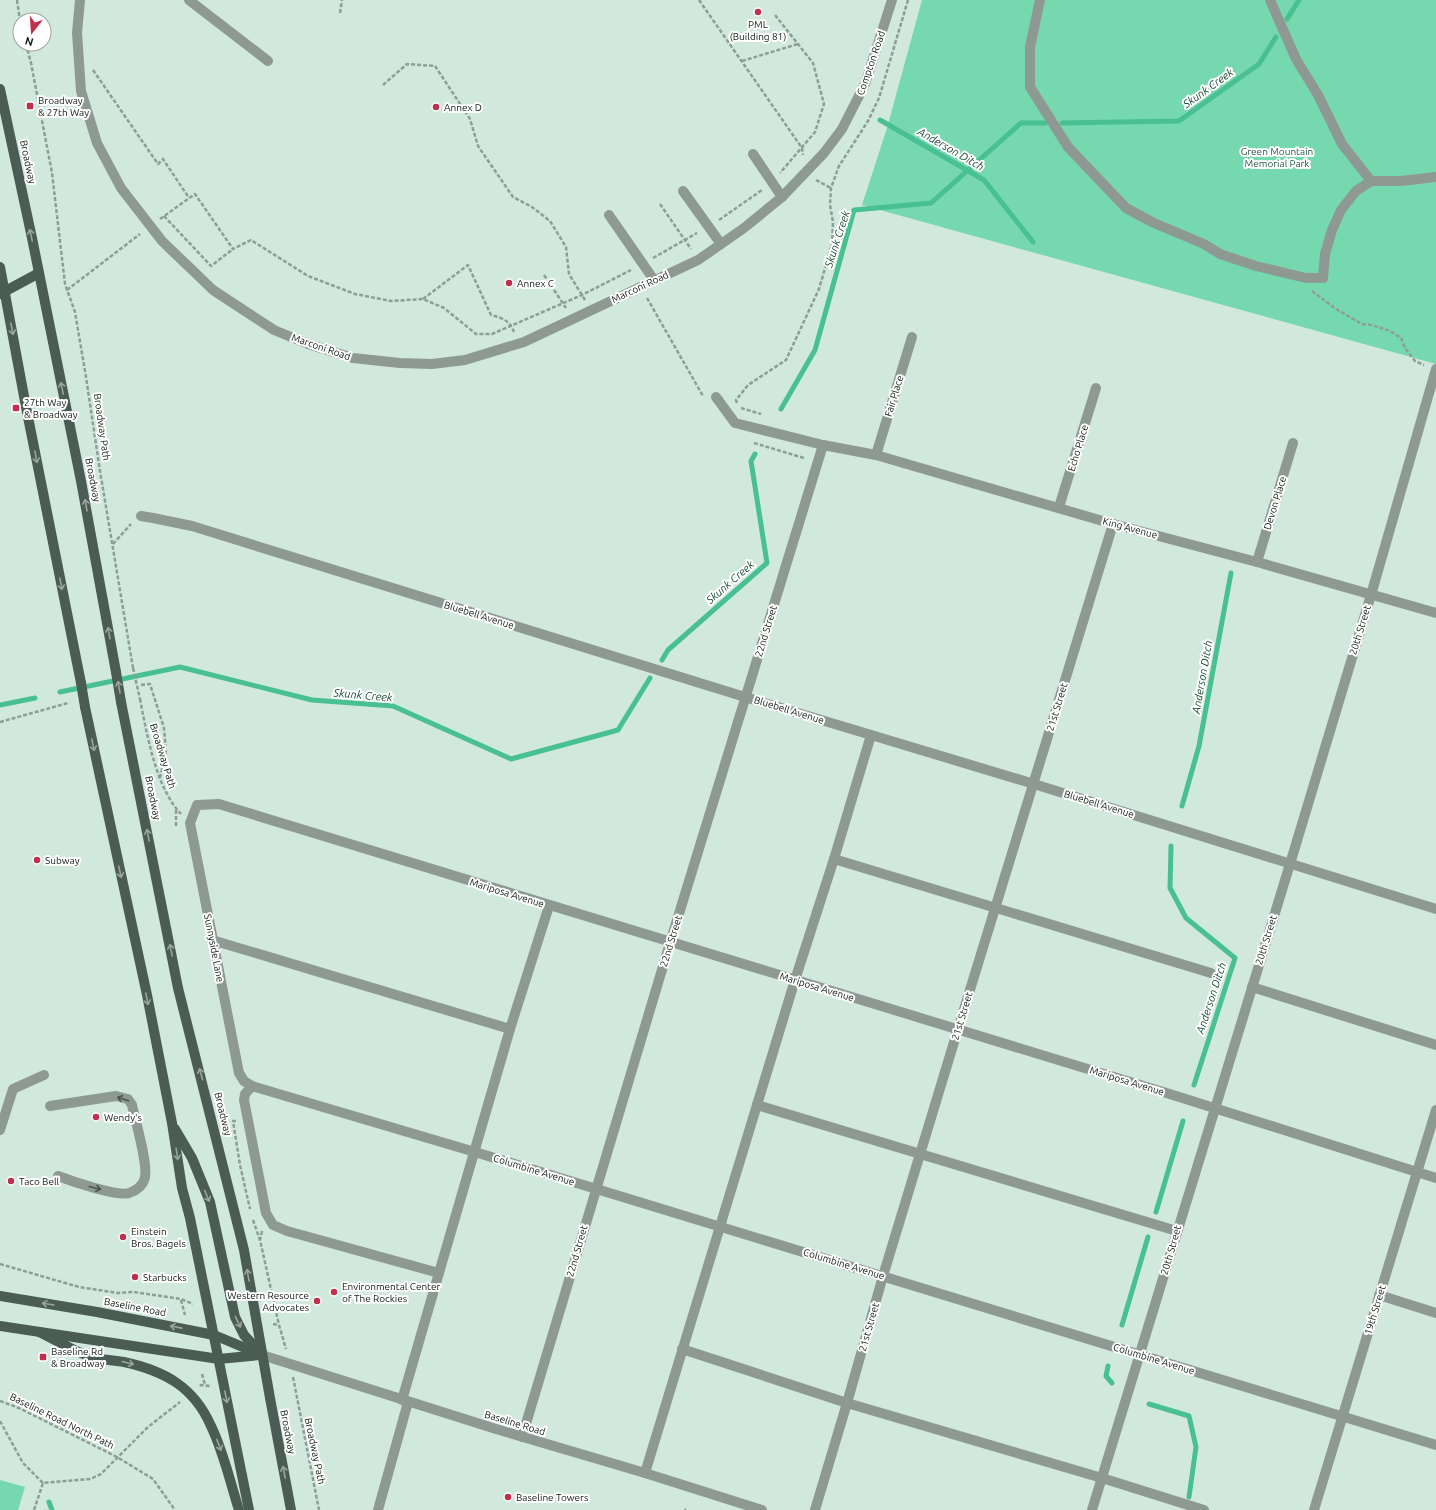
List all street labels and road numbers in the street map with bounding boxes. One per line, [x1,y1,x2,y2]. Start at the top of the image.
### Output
street label: Compton Road [855,29,887,97]
street label: Broadway [18,139,38,185]
street label: Marconi Road [610,269,670,305]
street label: Marconi Road [290,332,352,362]
street label: Fair Place [883,374,905,418]
street label: Broadway Path [92,393,112,461]
street label: Echo Place [1066,423,1090,473]
street label: Broadway [83,457,103,503]
street label: Devon Place [1262,475,1288,531]
street label: King Avenue [1101,515,1159,541]
street label: Bluebell Avenue [443,599,515,631]
street label: 22nd Street [753,604,779,658]
street label: 20th Street [1347,604,1373,656]
street label: 21st Street [1044,682,1070,732]
street label: Bluebell Avenue [753,694,825,726]
street label: Broadway Path [148,722,178,790]
street label: Broadway [143,775,163,821]
street label: Bluebell Avenue [1063,788,1135,820]
street label: Mariposa Avenue [468,876,546,910]
street label: Sunnyside Lane [202,913,226,983]
street label: 22nd Street [658,914,684,968]
street label: 20th Street [1253,914,1279,966]
street label: Mariposa Avenue [778,970,856,1004]
street label: 21st Street [949,991,975,1041]
street label: Mariposa Avenue [1088,1064,1166,1098]
street label: Broadway [212,1091,234,1137]
street label: Columbine Avenue [492,1152,576,1188]
street label: 22nd Street [564,1224,590,1278]
street label: 20th Street [1159,1224,1183,1276]
street label: Columbine Avenue [802,1246,886,1282]
street label: 19th Street [1362,1284,1388,1336]
street label: Baseline Road [103,1296,167,1318]
street label: 21st Street [857,1302,881,1352]
street label: Columbine Avenue [1112,1341,1196,1377]
street label: Baseline Road North Path [8,1391,116,1451]
street label: Broadway [278,1409,298,1455]
street label: Baseline Road [483,1409,547,1438]
street label: Broadway Path [303,1417,327,1485]

